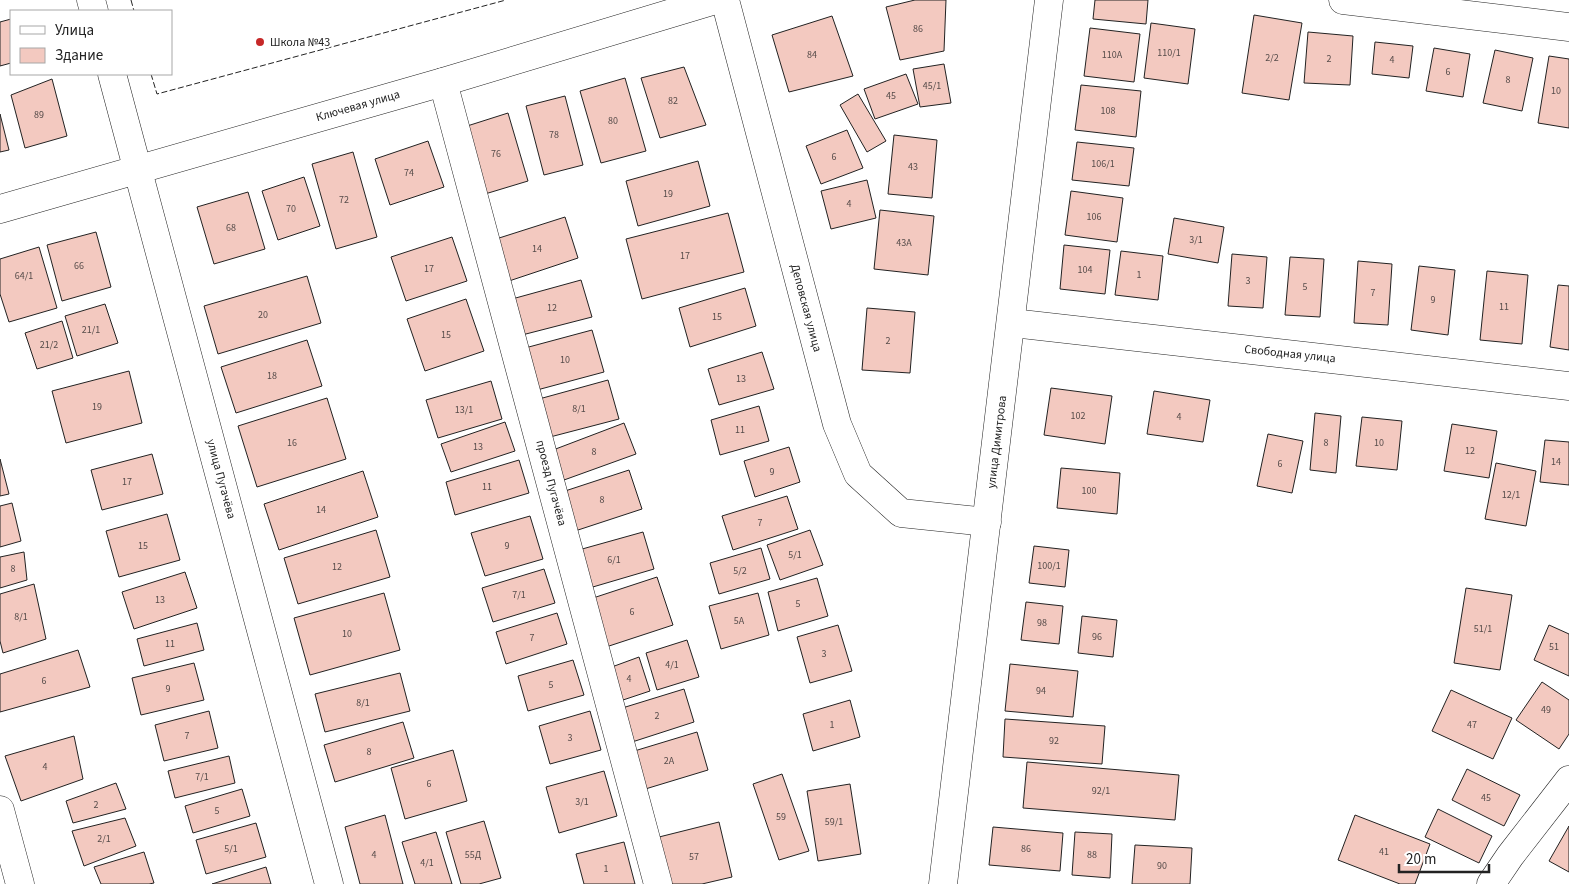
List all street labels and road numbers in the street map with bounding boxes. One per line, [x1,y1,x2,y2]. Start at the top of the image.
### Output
street label: Ключевая улица [314,86,402,126]
street label: Деповская улица [786,262,826,354]
street label: Свободная улица [1244,341,1336,367]
street label: улица Димитрова [983,395,1011,489]
street label: улица Пугачёва [202,437,240,521]
street label: проезд Пугачёва [531,438,571,528]

